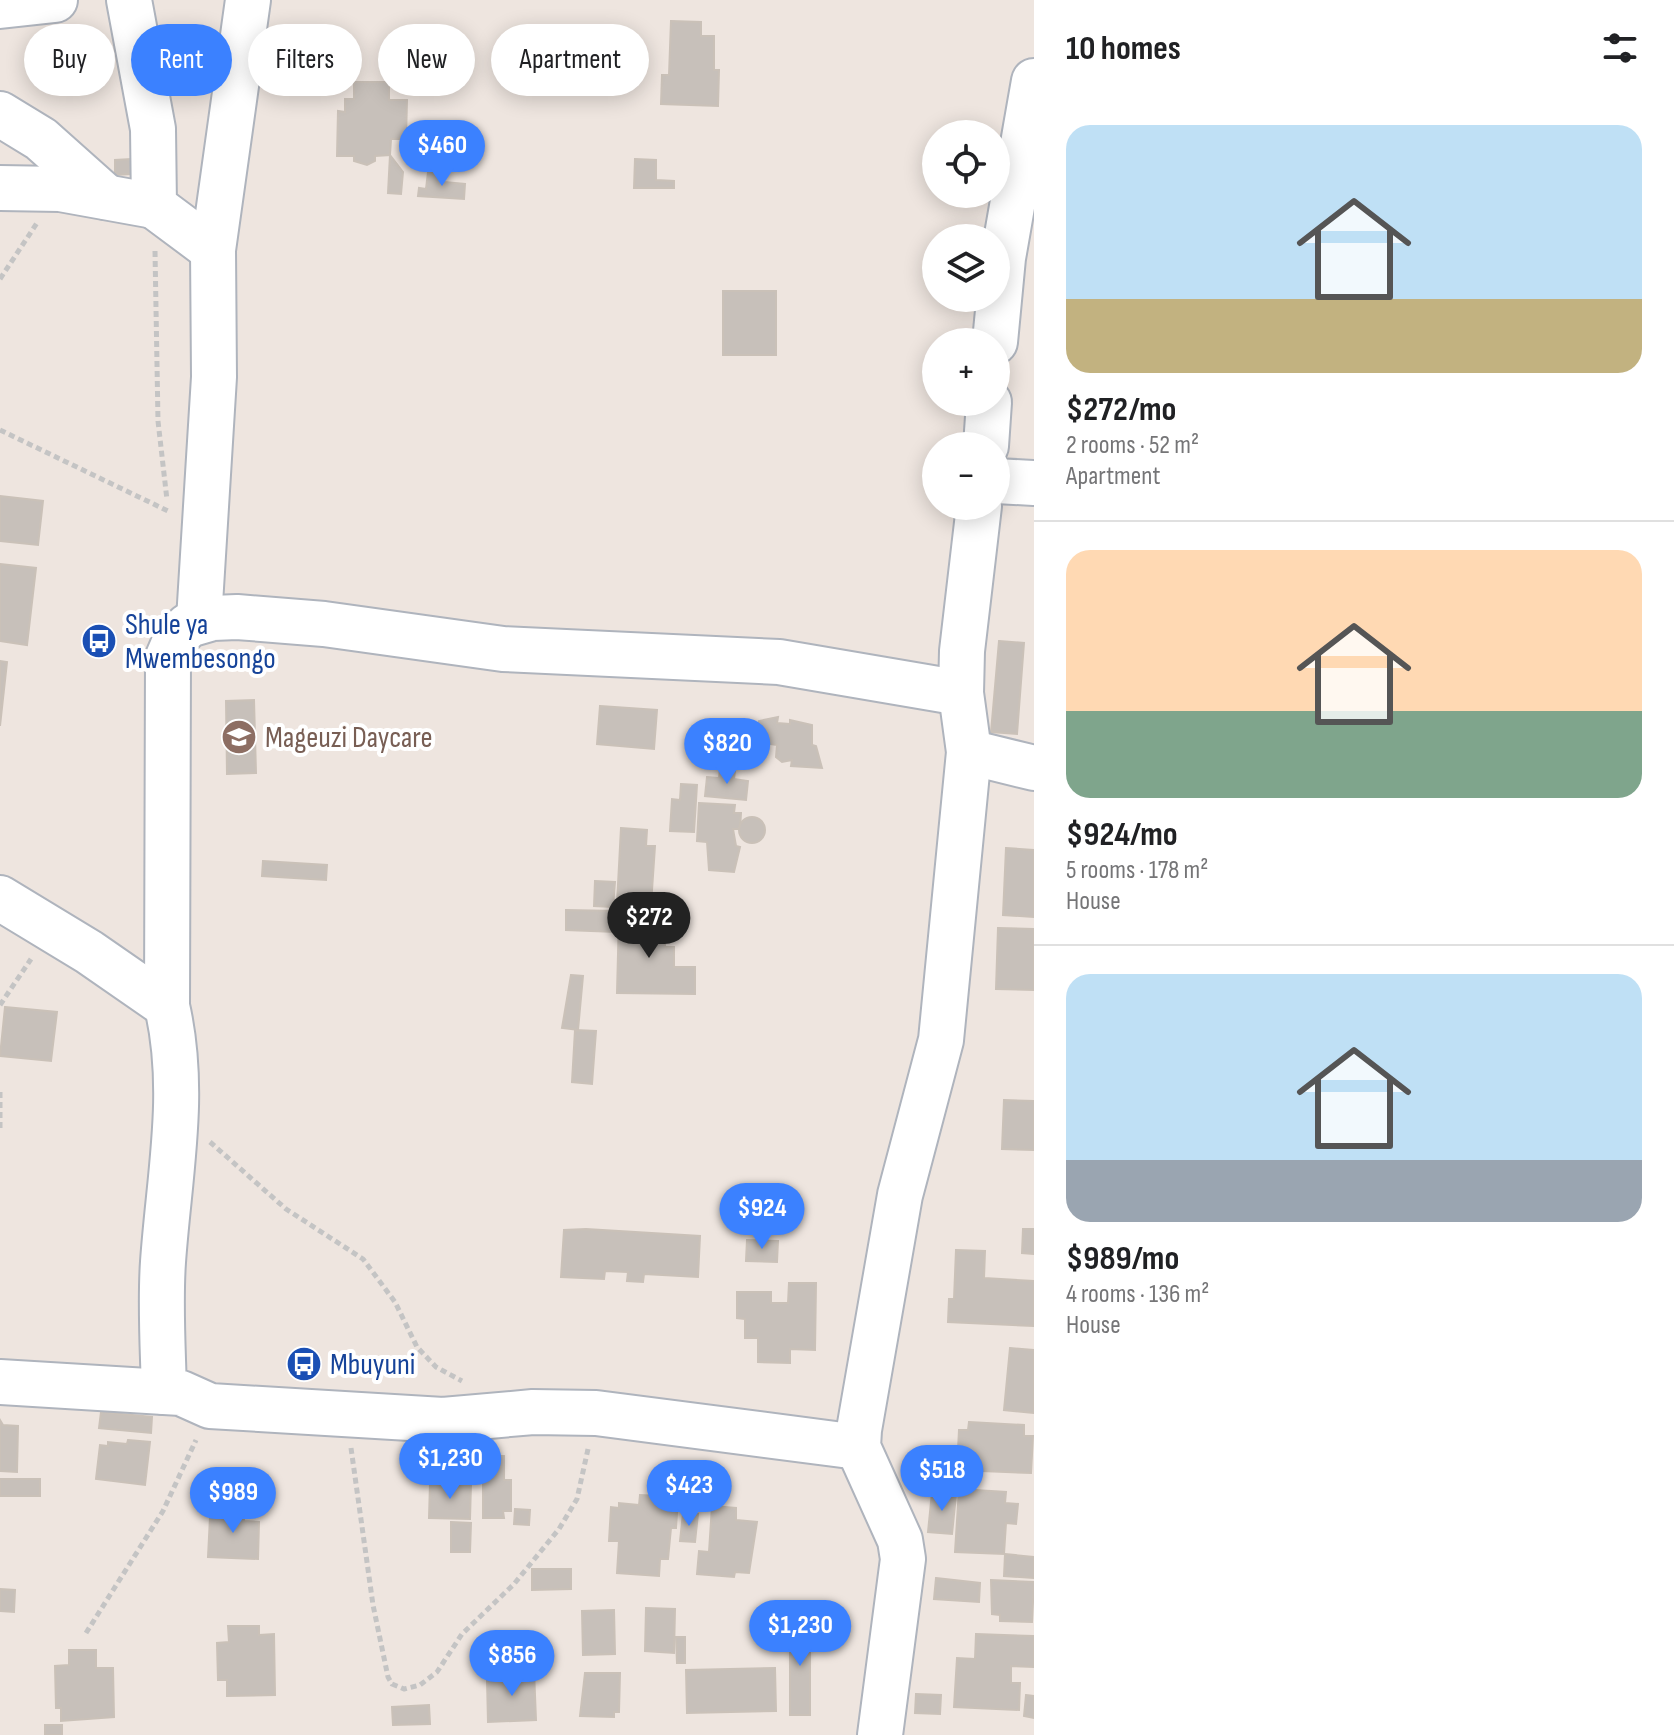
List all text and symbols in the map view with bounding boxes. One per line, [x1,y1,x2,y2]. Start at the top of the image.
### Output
chip: Buy [24,24,115,96]
chip: Rent [131,24,232,96]
chip: Filters [248,24,362,96]
chip: New [378,24,475,96]
chip: Apartment [491,24,649,96]
icon: filters [1598,26,1642,70]
text: 10 homes [1066,28,1181,69]
pin: $460 [395,120,489,188]
map controls [922,120,1010,520]
button: locate [922,120,1010,208]
text: $460 [417,130,467,161]
icon: home [1282,177,1426,321]
button: layers [922,224,1010,312]
button: + [922,328,1010,416]
text: $272/mo [1066,389,1176,430]
text: 2 rooms · 52 m² [1066,430,1199,461]
button: − [922,432,1010,520]
text: Apartment [1066,461,1160,492]
icon: home [1282,602,1426,746]
place label: Shule ya Mwembesongo [125,607,276,677]
bus stop icon: Shule ya Mwembesongo [80,622,118,660]
school or university icon: Mageuzi Daycare [220,718,258,756]
pin: $820 [680,718,774,786]
place label: Mageuzi Daycare [265,720,433,756]
text: $820 [702,728,752,759]
text: $924/mo [1066,814,1178,855]
text: 5 rooms · 178 m² [1066,855,1208,886]
text: House [1066,886,1121,917]
pin: $272 [602,892,696,960]
text: $272 [625,902,673,933]
icon: home [1282,1026,1426,1170]
pin: $924 [715,1183,809,1251]
text: $924 [737,1193,787,1224]
text: $989/mo [1066,1238,1179,1279]
text: 4 rooms · 136 m² [1066,1279,1209,1310]
text: House [1066,1310,1121,1341]
bus stop icon: Mbuyuni [285,1345,323,1383]
place label: Mbuyuni [330,1347,415,1383]
pin: $1,230 [385,1433,515,1501]
text: $1,230 [417,1443,483,1474]
pin: $518 [895,1445,989,1513]
text: $518 [918,1455,966,1486]
pin: $423 [642,1460,736,1528]
pin: $989 [186,1467,280,1535]
text: $423 [665,1470,713,1501]
text: $989 [208,1477,258,1508]
pin: $1,230 [735,1600,865,1668]
text: $1,230 [767,1610,833,1641]
pin: $856 [465,1630,559,1698]
text: $856 [487,1640,537,1671]

